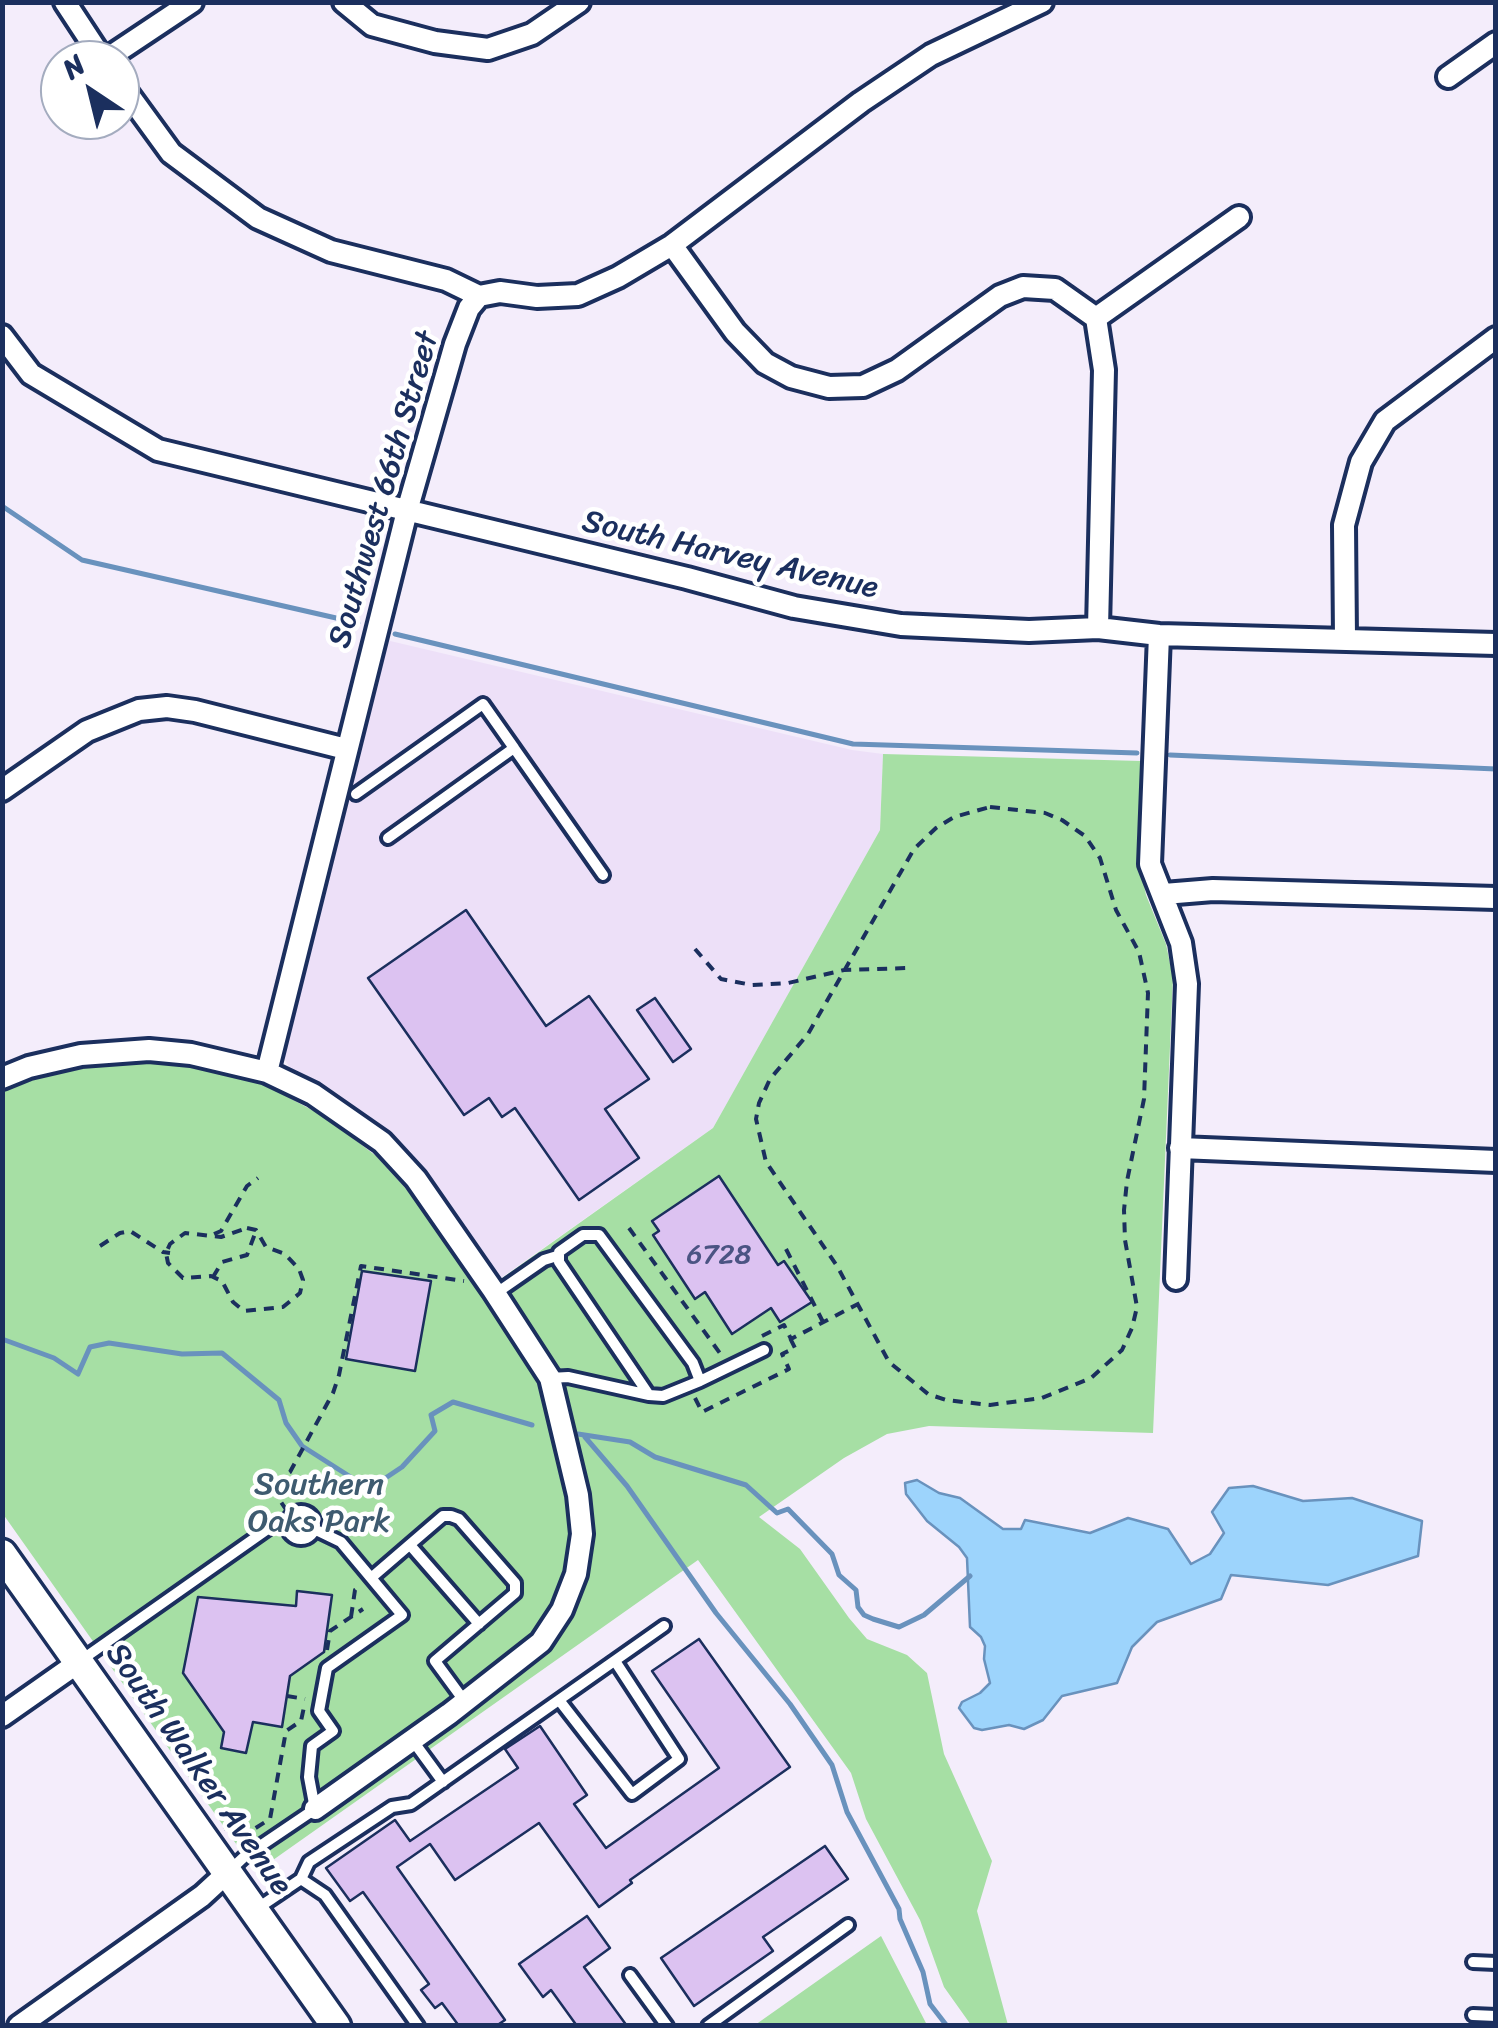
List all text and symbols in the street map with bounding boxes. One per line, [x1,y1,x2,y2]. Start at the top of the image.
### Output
north arrow [40,40,140,140]
text: N [52,41,96,92]
street label: Southwest 66th Street [321,327,449,653]
street label: South Harvey Avenue [578,503,882,609]
house number: 6728 [687,1239,751,1273]
park label: Southern Oaks Park [248,1467,390,1542]
street label: South Walker Avenue [96,1636,300,1904]

